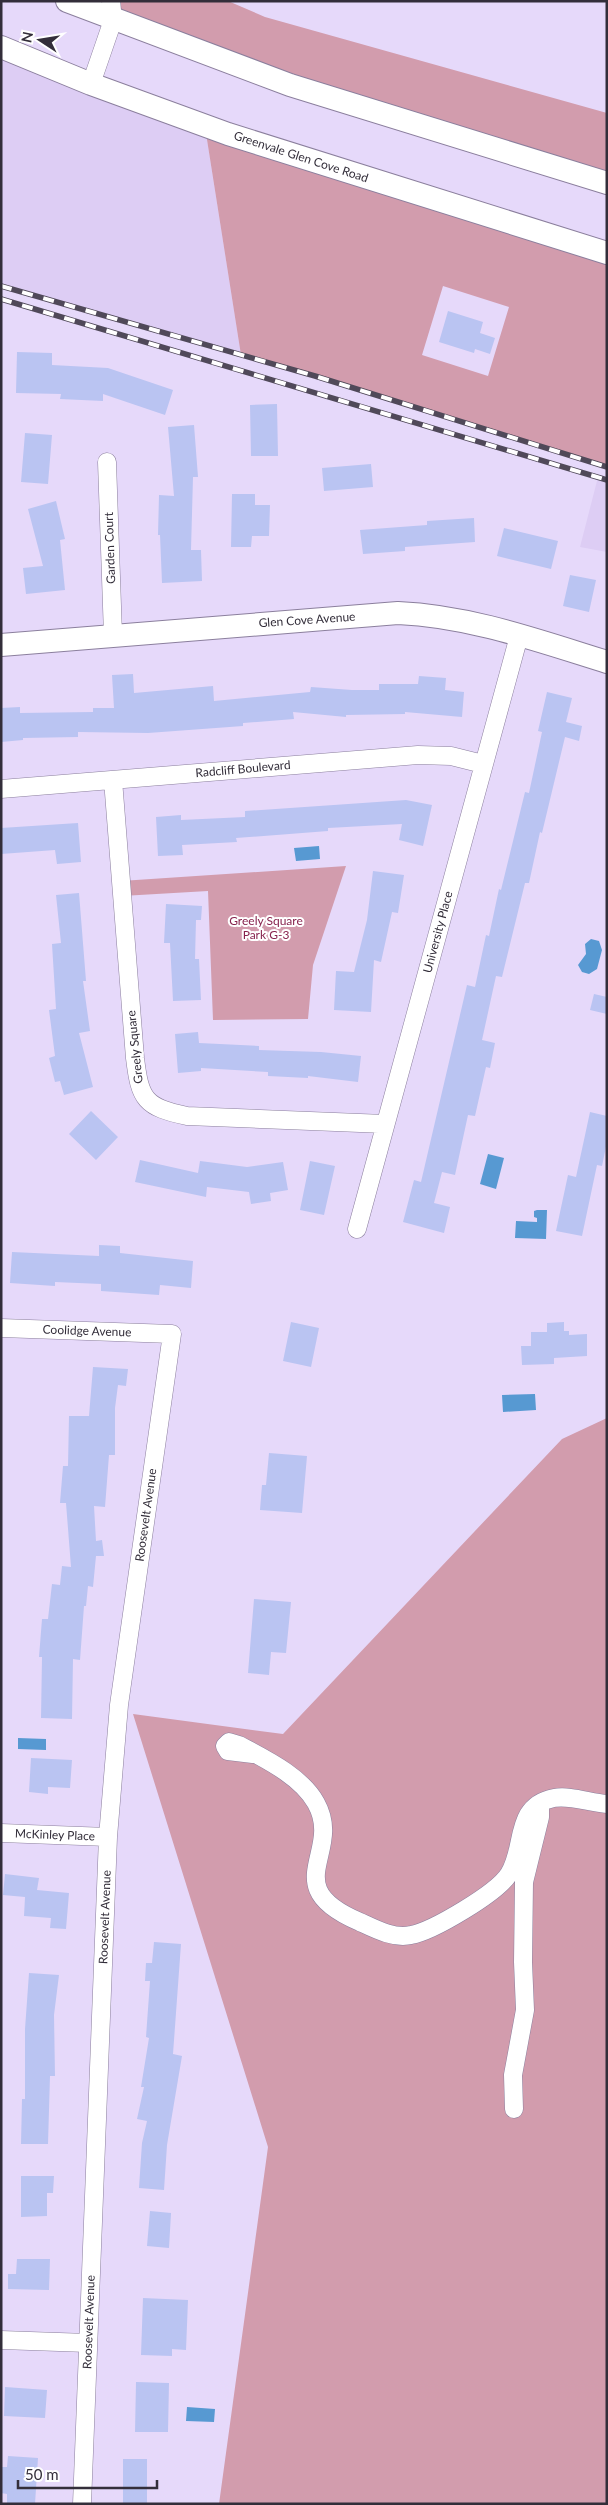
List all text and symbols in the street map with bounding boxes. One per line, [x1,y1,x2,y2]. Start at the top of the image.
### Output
north arrow [15,15,65,65]
text: N [17,30,36,44]
street label: Greenvale Glen Cove Road [232,128,370,185]
street label: Garden Court [101,511,118,584]
street label: Glen Cove Avenue [258,609,356,630]
street label: Radcliff Boulevard [195,757,291,780]
street label: University Place [419,889,456,974]
park label: Greely Square Park G-3 [229,913,303,942]
street label: Greely Square [123,1010,146,1084]
street label: Coolidge Avenue [42,1321,132,1340]
street label: Roosevelt Avenue [132,1467,159,1563]
street label: McKinley Place [15,1826,95,1843]
street label: Roosevelt Avenue [95,1870,114,1964]
street label: Roosevelt Avenue [79,2275,98,2369]
scale bar [18,2458,156,2490]
text: 50 m [25,2465,59,2483]

